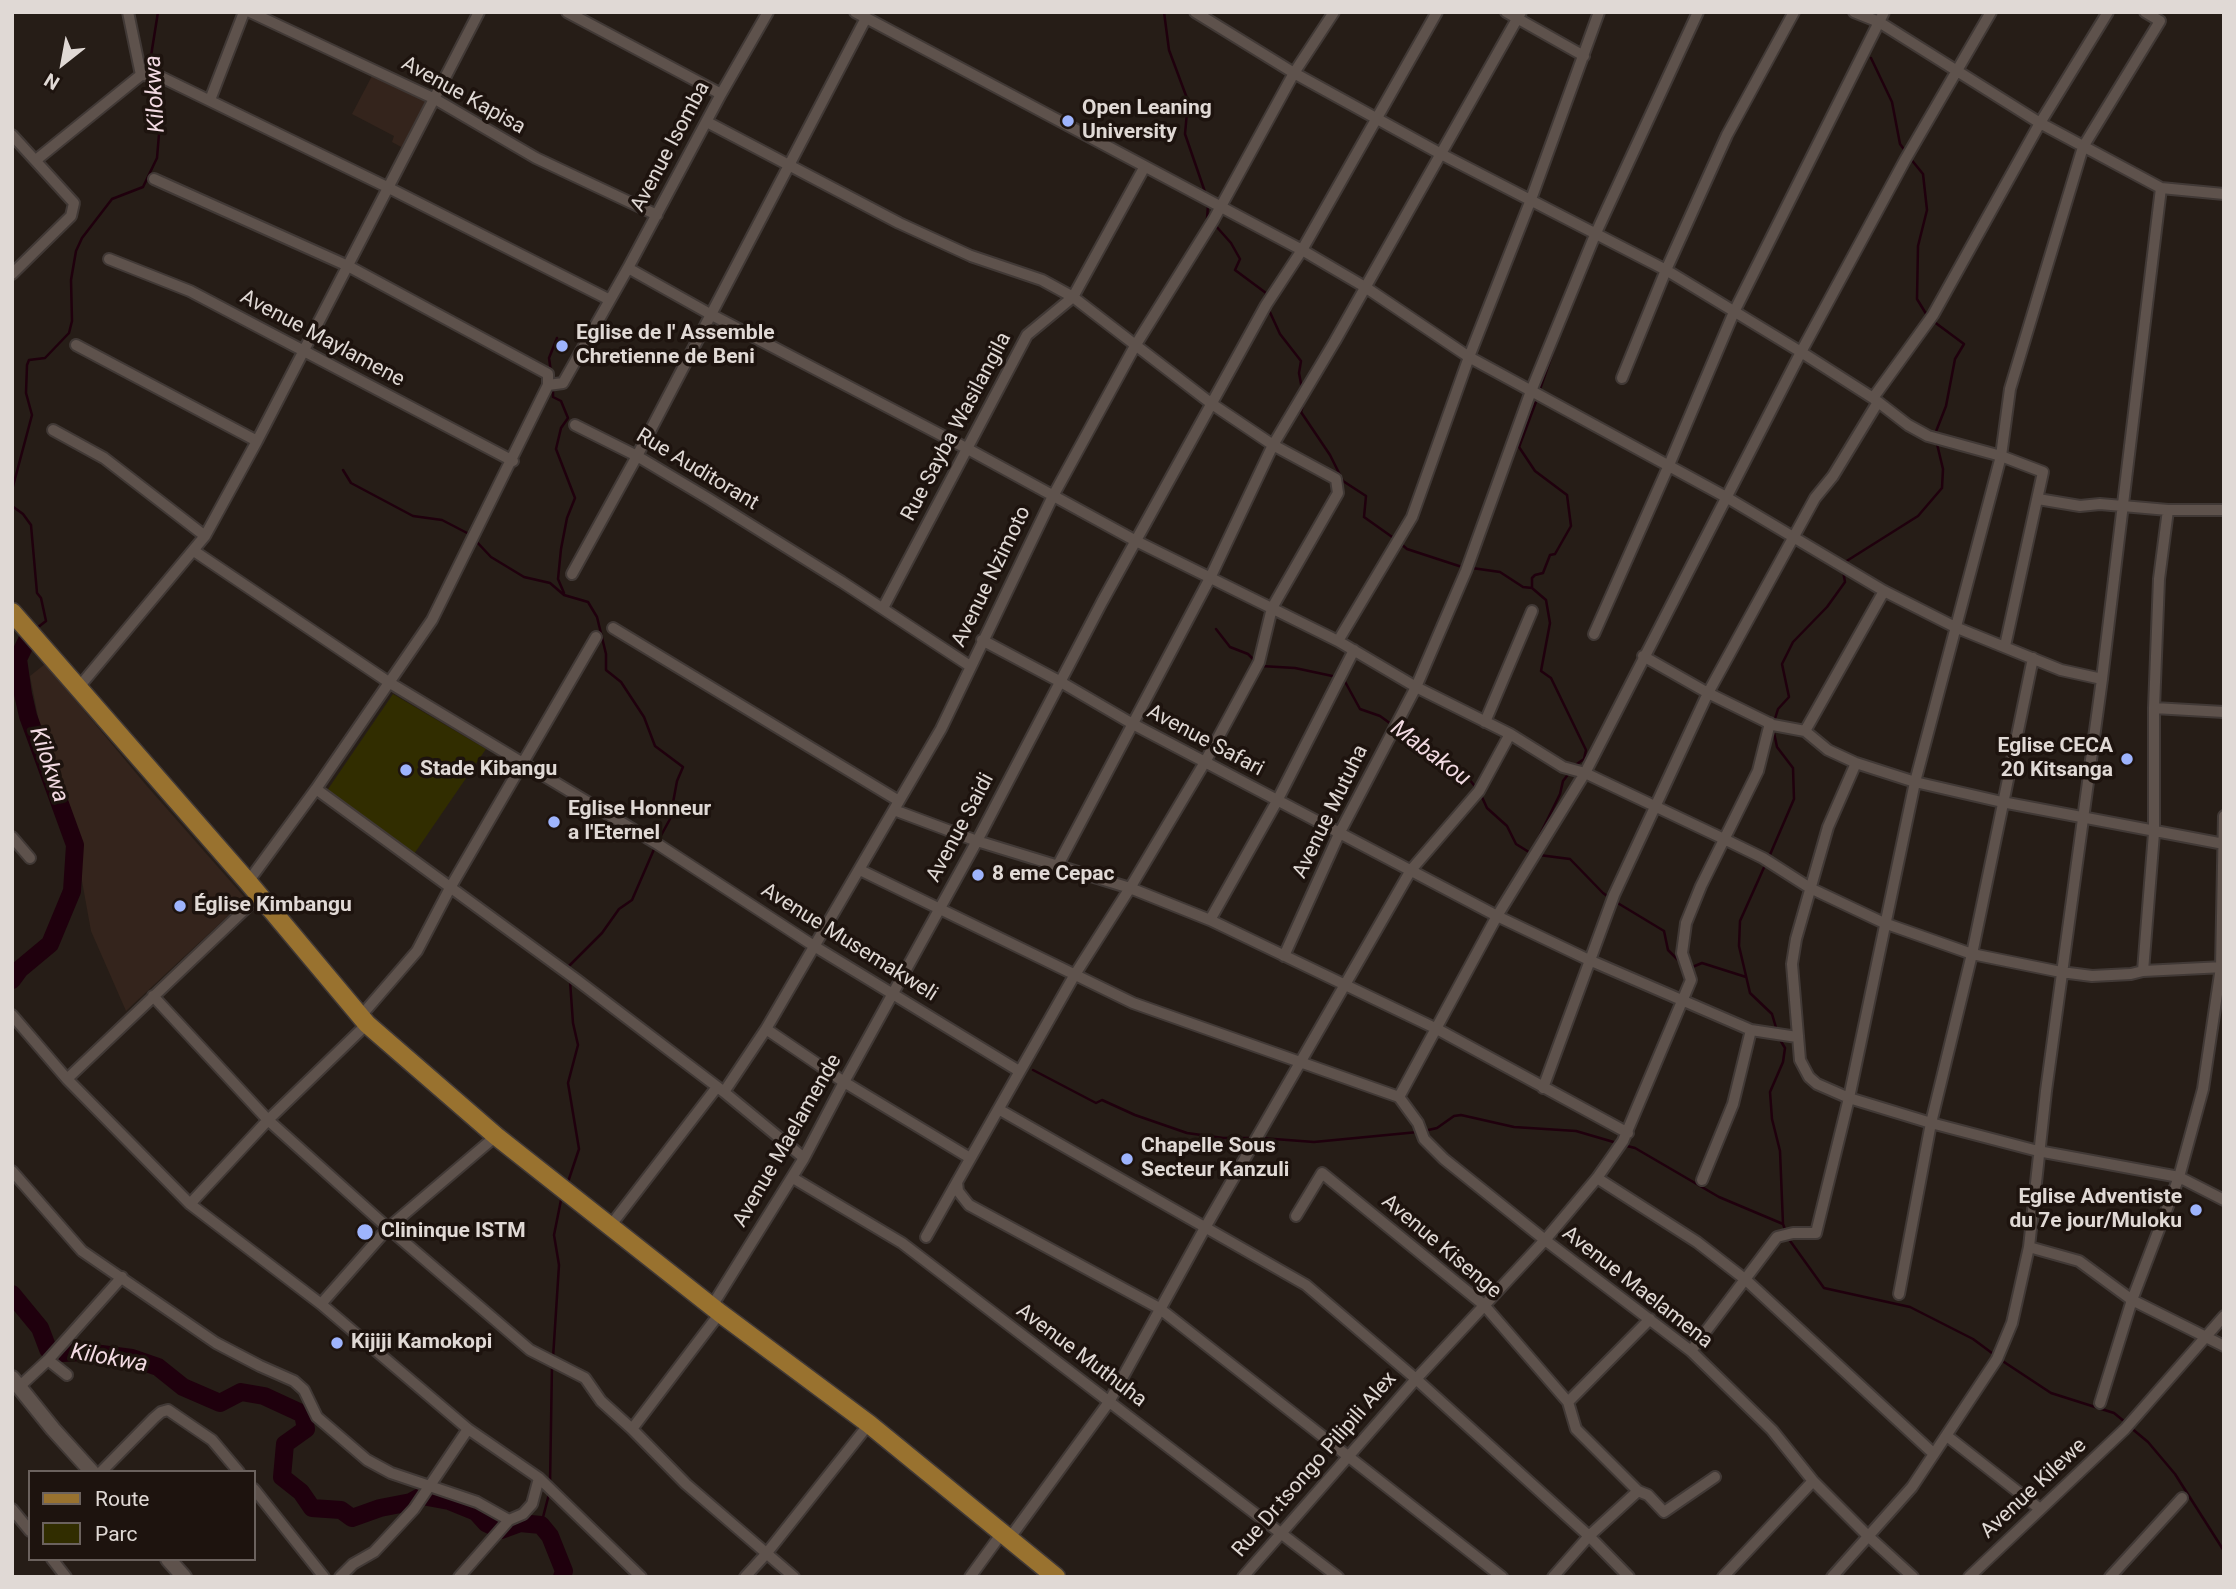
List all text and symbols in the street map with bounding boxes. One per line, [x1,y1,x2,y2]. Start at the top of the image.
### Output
north arrow [28,28,98,98]
street label: Avenue Kapisa [397,52,529,140]
water label: Kilokwa [140,54,172,134]
text: N [40,68,64,95]
street label: Avenue Isomba [626,77,716,217]
place label: Open Leaning University [1082,96,1212,146]
marker: Open Leaning University [1060,113,1076,129]
street label: Avenue Maylamene [236,285,408,393]
place label: Eglise de l' Assemble Chretienne de Beni [576,321,775,371]
street label: Rue Sayba Wasilangila [897,328,1017,526]
marker: Eglise de l' Assemble Chretienne de Beni [554,338,570,354]
street label: Rue Auditorant [631,424,763,516]
street label: Avenue Nzimoto [947,503,1037,651]
street label: Avenue Safari [1142,700,1268,782]
water label: Mabakou [1385,715,1475,793]
water label: Kilokwa [22,724,74,806]
place label: Eglise CECA 20 Kitsanga [1998,734,2113,784]
street label: Avenue Mutuha [1288,741,1374,883]
marker: Eglise CECA 20 Kitsanga [2119,751,2135,767]
place label: Stade Kibangu [420,757,557,783]
marker: Stade Kibangu [398,762,414,778]
street label: Avenue Saidi [922,769,1000,887]
place label: Eglise Honneur a l'Eternel [568,797,711,847]
marker: Eglise Honneur a l'Eternel [546,814,562,830]
place label: 8 eme Cepac [992,862,1114,888]
marker: 8 eme Cepac [970,867,986,883]
street label: Avenue Musemakweli [756,878,942,1008]
place label: Église Kimbangu [194,893,352,919]
marker: Église Kimbangu [172,898,188,914]
street label: Avenue Maelamende [728,1050,848,1232]
place label: Chapelle Sous Secteur Kanzuli [1141,1134,1289,1184]
marker: Chapelle Sous Secteur Kanzuli [1119,1151,1135,1167]
place label: Eglise Adventiste du 7e jour/Muloku [2009,1185,2182,1235]
street label: Avenue Kisenge [1376,1190,1506,1304]
marker: Eglise Adventiste du 7e jour/Muloku [2188,1202,2204,1218]
place label: Clininque ISTM [381,1219,526,1245]
street label: Avenue Maelamena [1557,1221,1717,1355]
marker: Clininque ISTM [355,1222,375,1242]
street label: Avenue Muthuha [1011,1299,1151,1413]
place label: Kijiji Kamokopi [351,1330,492,1356]
marker: Kijiji Kamokopi [329,1335,345,1351]
water label: Kilokwa [68,1339,150,1379]
street label: Rue Dr.tsongo Pilipili Alex [1228,1367,1402,1563]
street label: Avenue Kilewe [1976,1434,2092,1544]
legend [28,1470,256,1561]
text: Route [95,1487,150,1511]
text: Parc [95,1522,137,1546]

